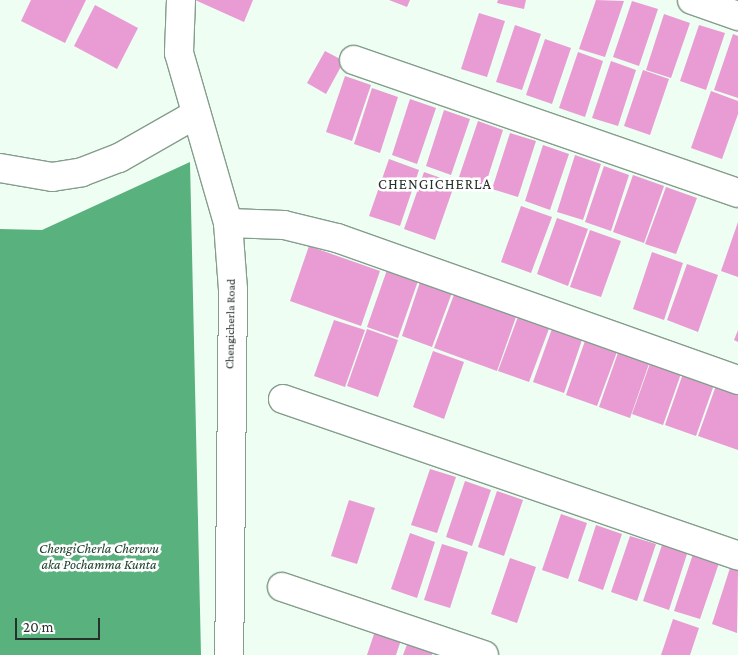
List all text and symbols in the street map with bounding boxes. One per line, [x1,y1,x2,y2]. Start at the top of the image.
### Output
district label: CHENGICHERLA [377,176,493,194]
street label: Chengicherla Road [223,279,239,369]
water label: ChengiCherla Cheruvu aka Pochamma Kunta [39,540,159,572]
scale bar [18,608,102,640]
text: 20 m [23,619,54,635]

